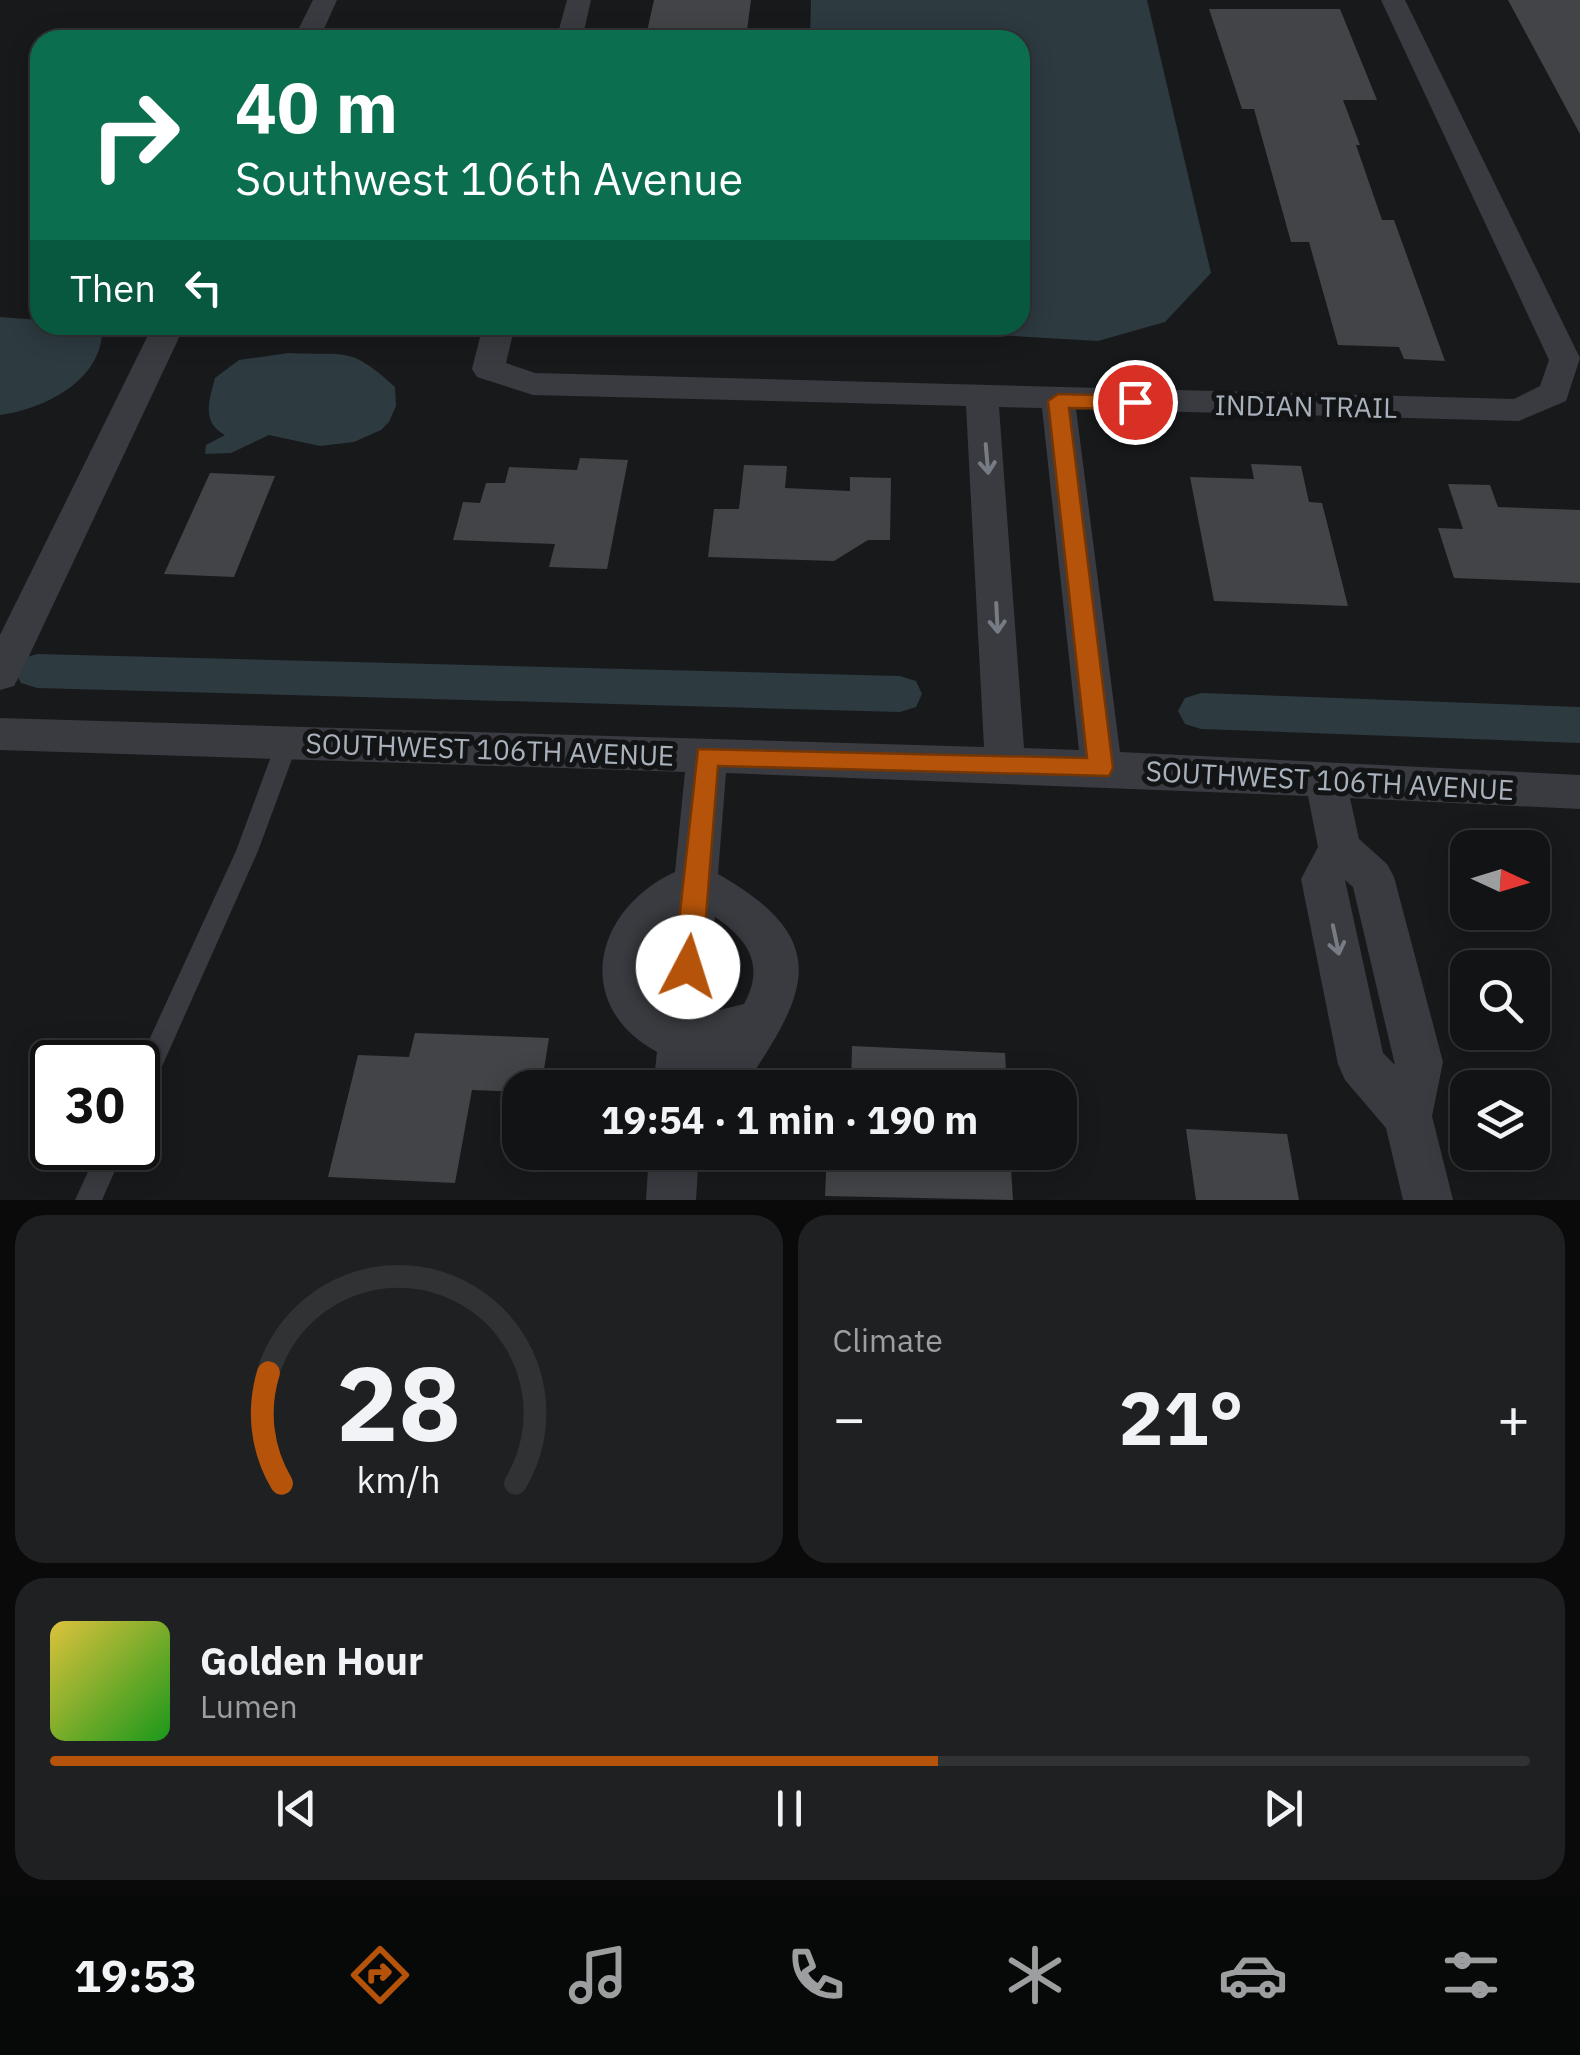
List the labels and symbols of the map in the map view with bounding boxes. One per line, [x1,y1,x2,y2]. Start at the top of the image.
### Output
pin [1093,360,1178,445]
street label: INDIAN TRAIL [1214,386,1398,426]
one-way arrow [977,443,996,475]
one-way arrow [988,601,1007,633]
street label: SOUTHWEST 106TH AVENUE [305,724,675,774]
street label: SOUTHWEST 106TH AVENUE [1145,752,1515,808]
north arrow [1450,830,1550,930]
position arrow [636,915,740,1019]
one-way arrow [1327,923,1346,955]
speed limit sign: 30 [30,1040,160,1170]

